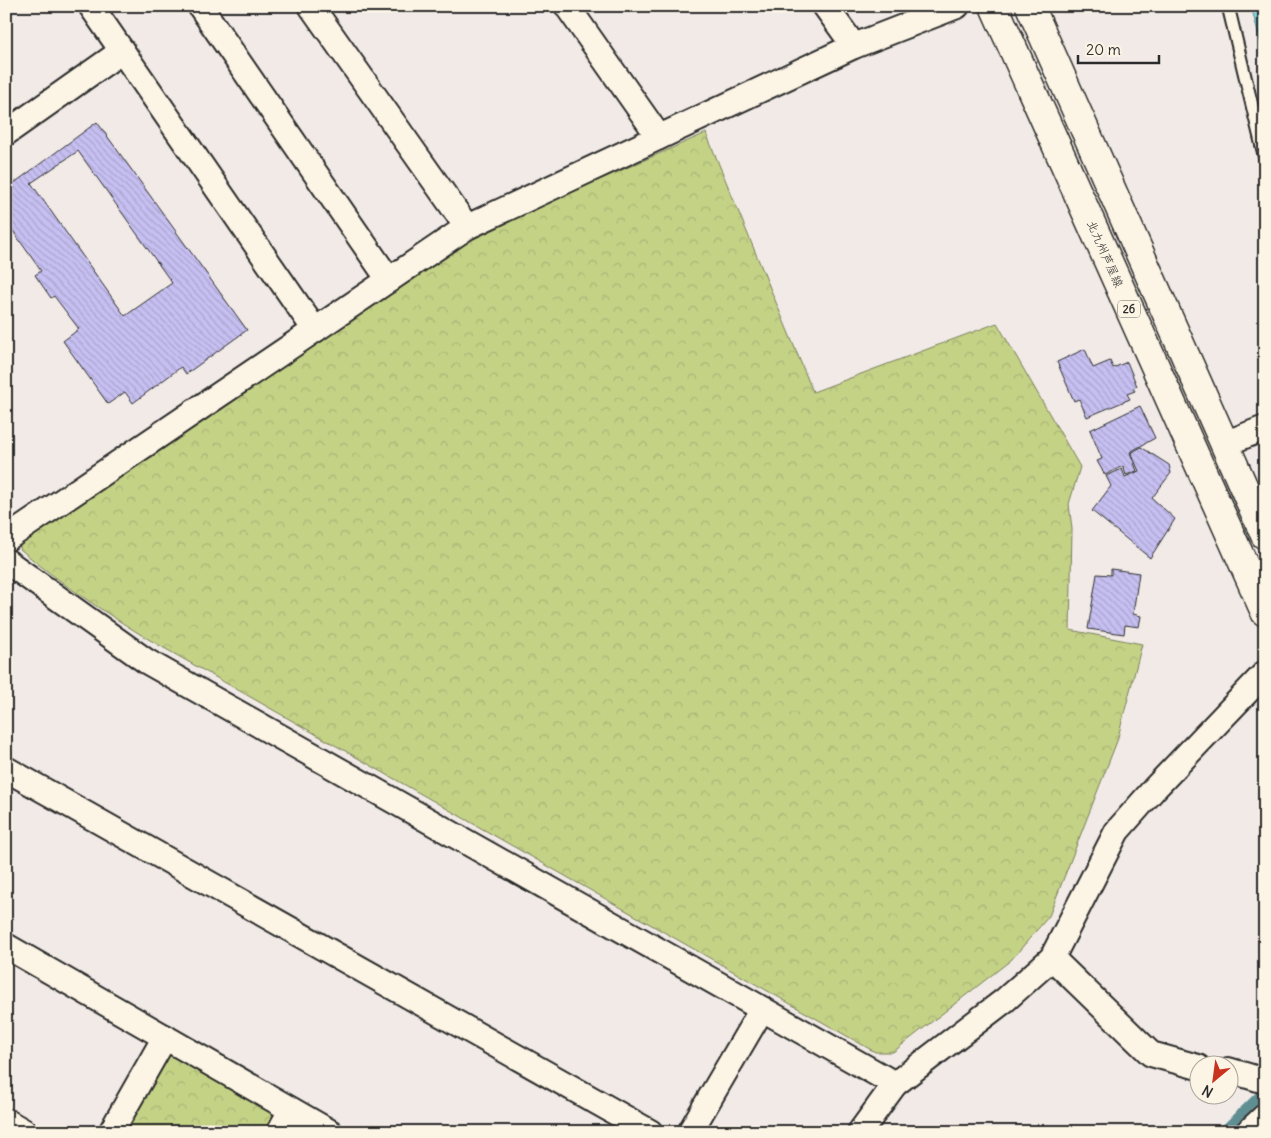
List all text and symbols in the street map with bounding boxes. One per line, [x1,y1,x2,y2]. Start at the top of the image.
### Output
scale bar [1078,32,1160,64]
text: 20 m [1086,40,1121,59]
street label: 北九州芦屋線 [1084,218,1127,290]
road number: 26 [1118,300,1140,318]
north arrow [1188,1056,1238,1106]
text: N [1199,1081,1216,1102]

